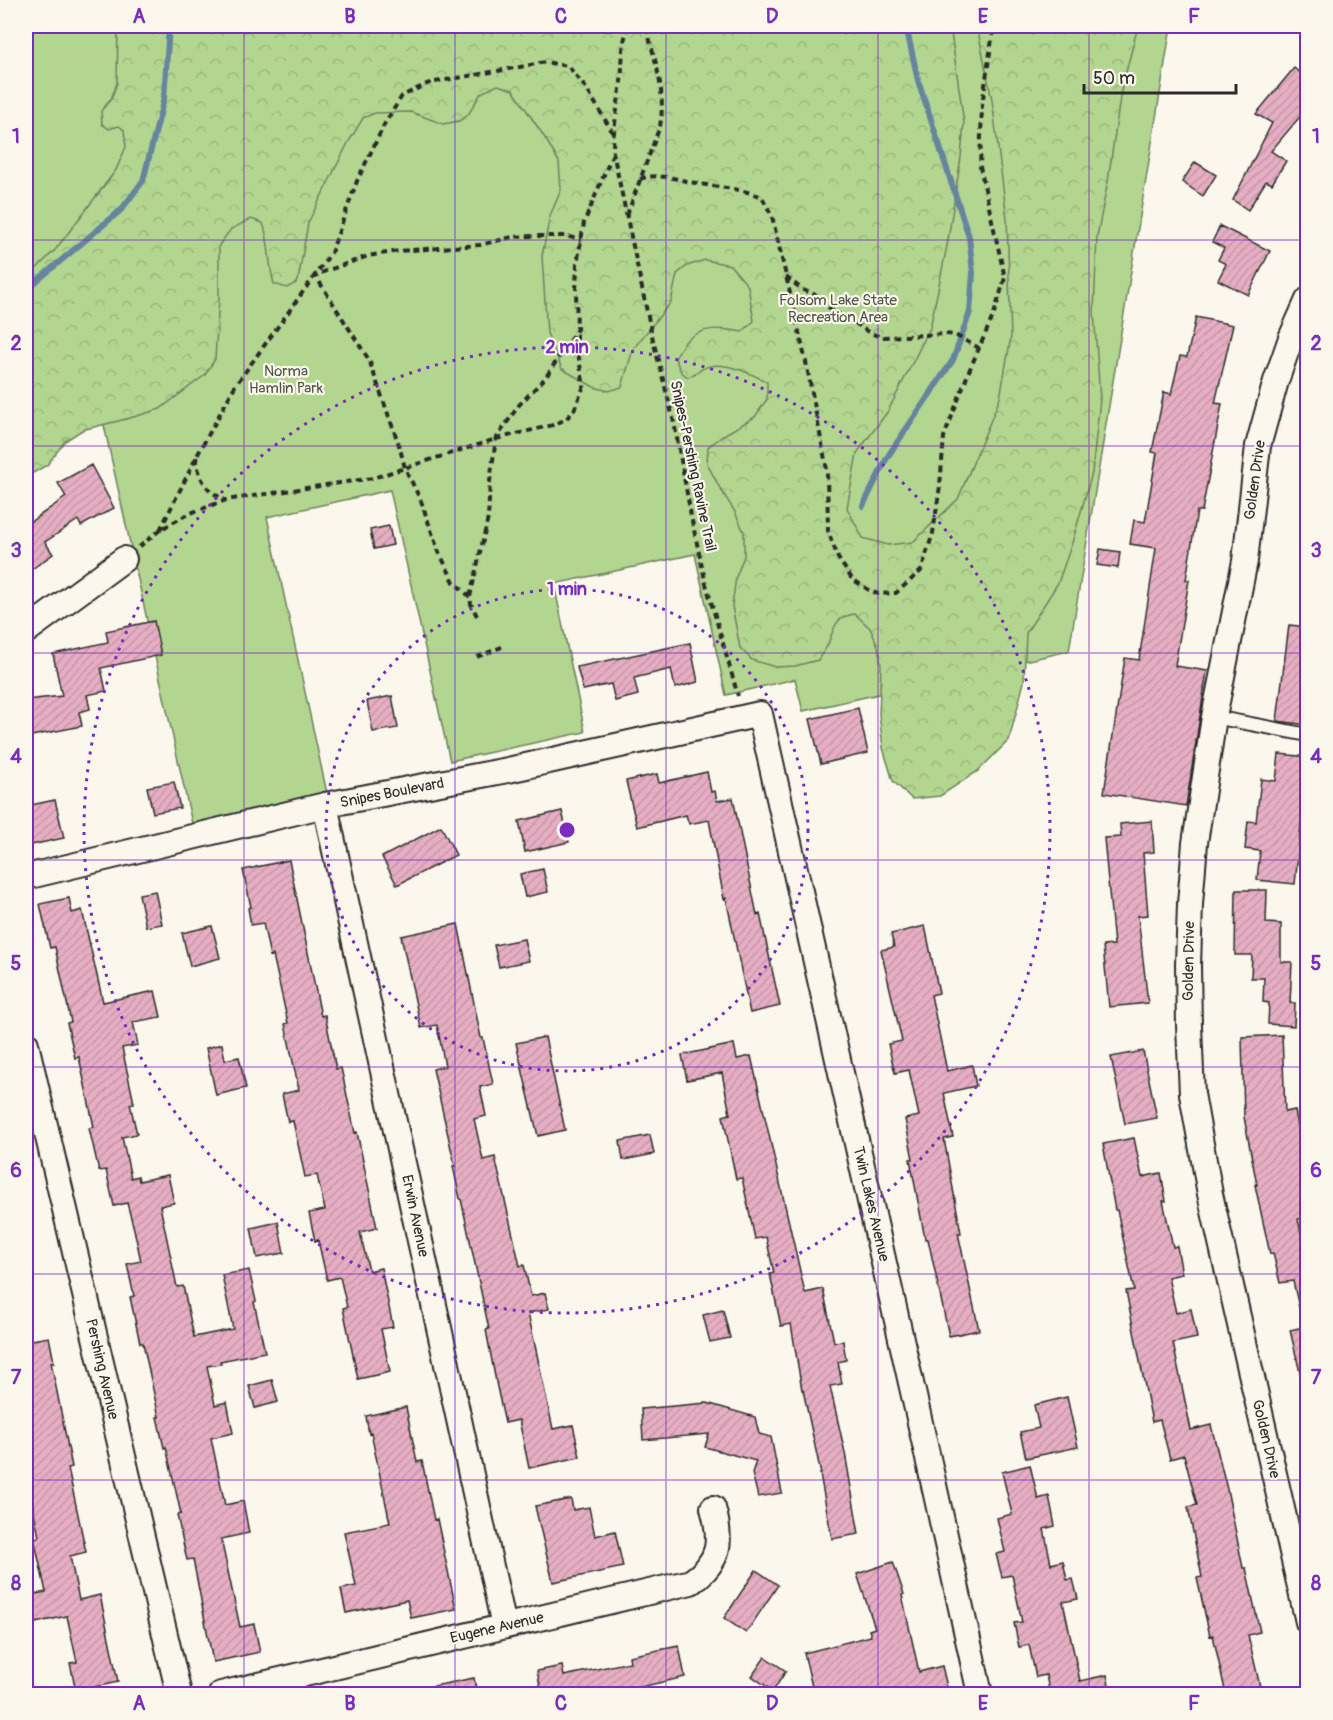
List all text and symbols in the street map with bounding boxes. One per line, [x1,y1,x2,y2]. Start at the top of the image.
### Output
text: A [133,4,146,29]
text: B [344,4,356,29]
text: C [555,4,567,29]
text: D [766,4,779,29]
text: E [978,4,989,29]
text: F [1188,4,1200,29]
scale bar [1084,57,1236,95]
text: 50 m [1093,67,1135,90]
text: 1 [12,124,20,149]
text: 1 [1312,124,1320,149]
park label: Folsom Lake State Recreation Area [779,291,898,327]
text: 2 [10,331,22,356]
text: 2 [1310,331,1322,356]
text: 2 min [545,336,589,359]
park label: Norma Hamlin Park [249,362,324,398]
street label: Snipes-Pershing Ravine Trail [666,379,720,553]
street label: Golden Drive [1240,439,1270,521]
text: 3 [10,538,22,563]
text: 3 [1310,538,1322,563]
text: 1 min [547,578,587,601]
text: 4 [10,744,22,769]
text: 4 [1310,744,1322,769]
street label: Snipes Boulevard [338,774,446,812]
centre of rings [557,820,577,840]
street label: Golden Drive [1179,920,1199,1001]
text: 5 [11,951,22,976]
text: 5 [1311,951,1322,976]
street label: Twin Lakes Avenue [849,1145,894,1264]
text: 6 [10,1158,22,1183]
text: 6 [1310,1158,1322,1183]
street label: Erwin Avenue [397,1173,433,1259]
street label: Pershing Avenue [81,1317,123,1422]
text: 7 [11,1365,22,1390]
text: 7 [1311,1365,1322,1390]
street label: Golden Drive [1248,1398,1284,1481]
text: 8 [11,1571,21,1596]
text: 8 [1311,1571,1321,1596]
street label: Eugene Avenue [448,1608,546,1648]
text: A [133,1691,146,1716]
text: B [344,1691,356,1716]
text: C [555,1691,567,1716]
text: D [766,1691,779,1716]
text: E [978,1691,989,1716]
text: F [1188,1691,1200,1716]

